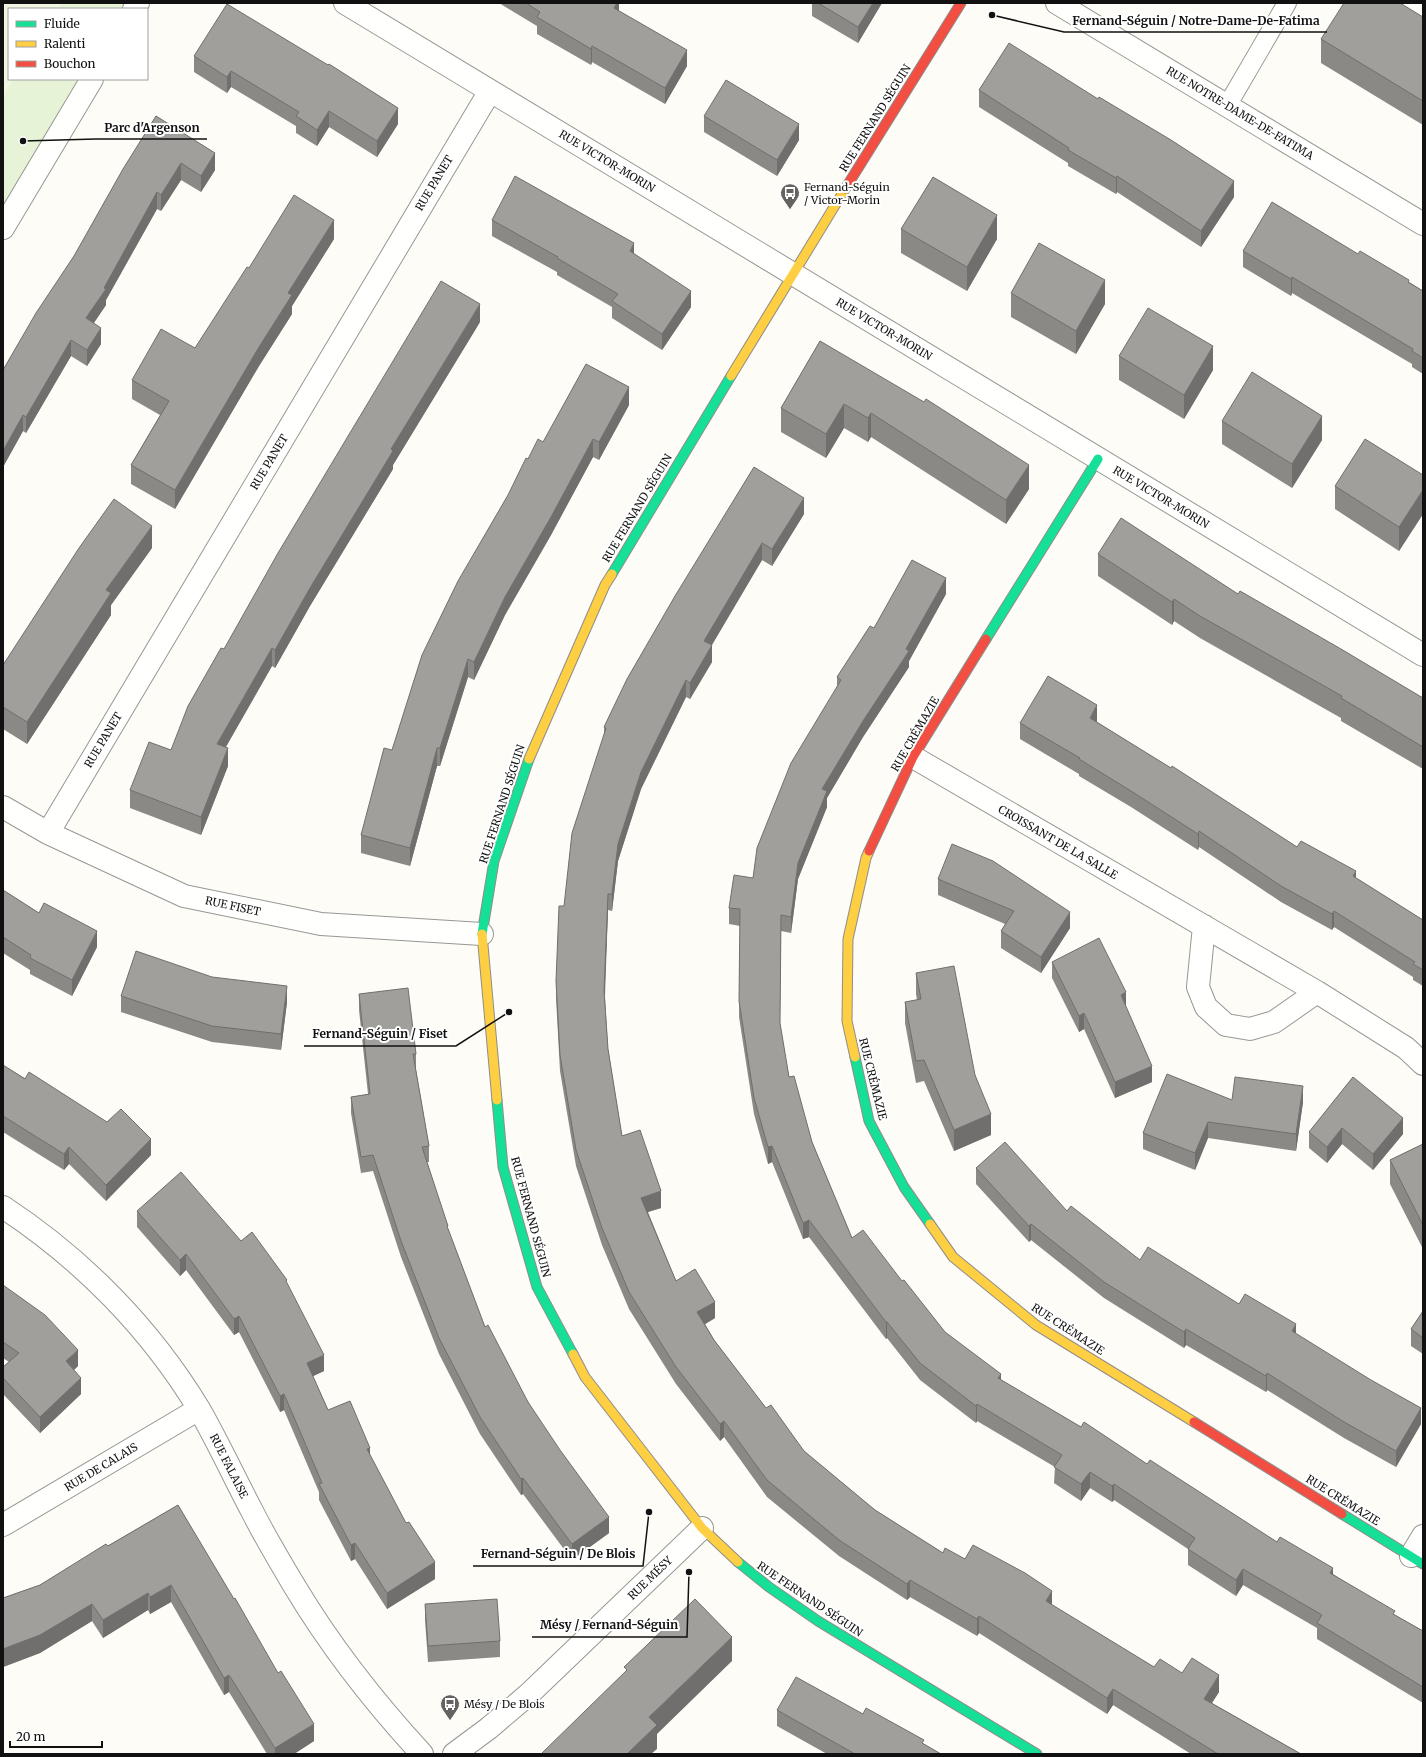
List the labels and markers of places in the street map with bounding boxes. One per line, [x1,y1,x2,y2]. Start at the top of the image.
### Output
callout: Fernand-Séguin / Notre-Dame-De-Fatima [1064,8,1327,32]
callout: Parc d'Argenson [96,115,207,139]
place label: Fernand-Séguin / Victor-Morin [804,180,890,207]
bus stop icon: Fernand-Séguin / Victor-Morin [779,182,801,210]
callout: Fernand-Séguin / Fiset [304,1022,456,1046]
callout: Fernand-Séguin / De Blois [473,1542,643,1566]
callout: Mésy / Fernand-Séguin [532,1613,687,1637]
bus stop icon: Mésy / De Blois [439,1693,461,1721]
place label: Mésy / De Blois [464,1697,545,1711]

